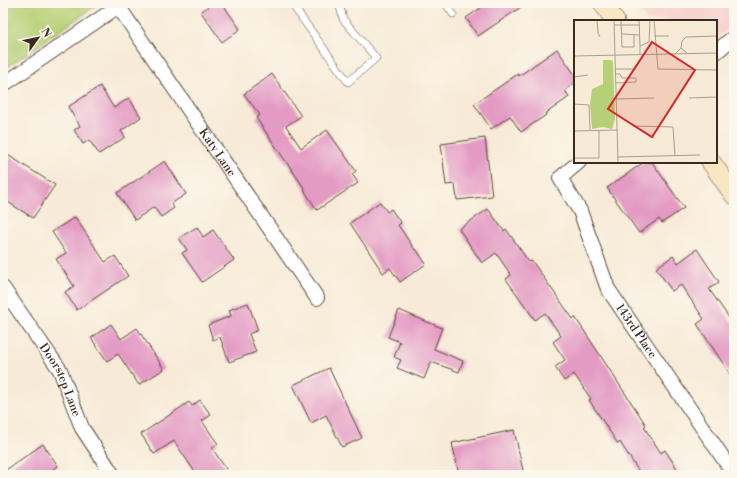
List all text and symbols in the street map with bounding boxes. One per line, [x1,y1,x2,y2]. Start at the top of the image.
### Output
north arrow [18,18,58,58]
inset map [574,20,717,163]
text: N [37,26,54,41]
street label: Katy Lane [196,126,239,180]
street label: 143rd Place [612,301,660,361]
street label: Doorstep Lane [36,341,84,419]

